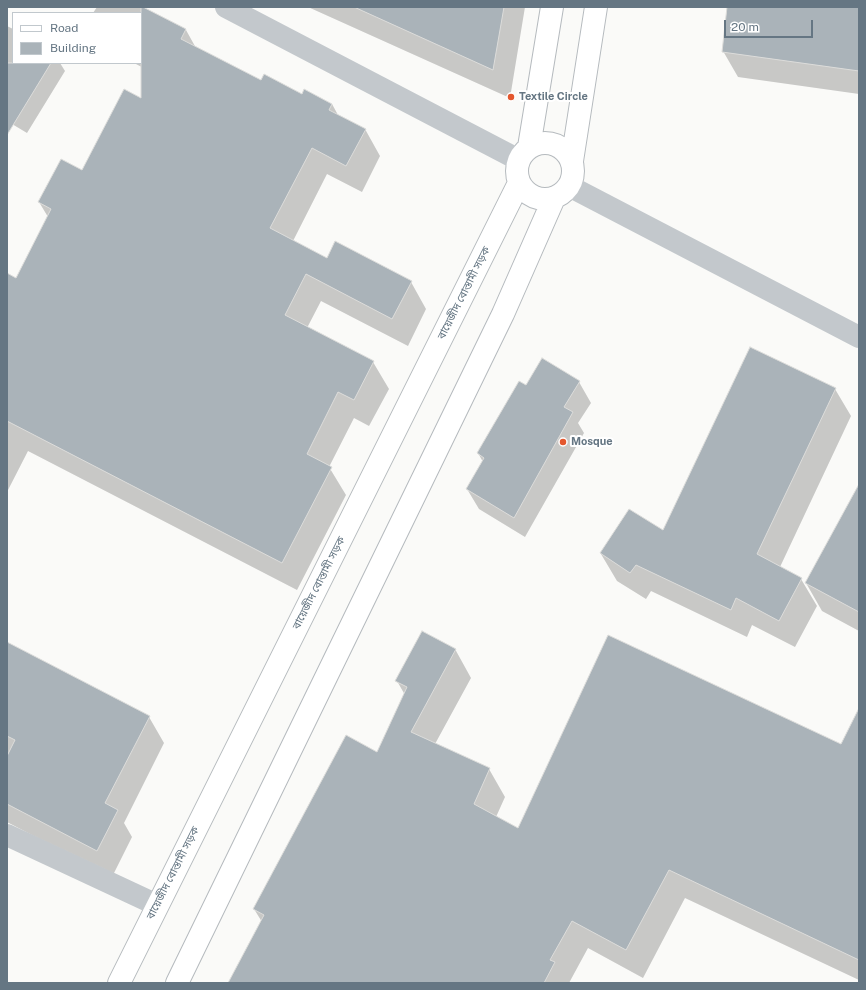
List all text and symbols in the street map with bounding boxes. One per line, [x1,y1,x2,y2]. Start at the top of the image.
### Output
legend [12,12,142,64]
scale bar [726,12,815,38]
text: 20 m [731,20,759,34]
text: Road [50,21,78,35]
text: Building [50,41,96,55]
place label: Textile Circle [519,90,588,104]
marker: Textile Circle [506,92,516,102]
street label: বায়েজীদ বোস্তামী সড়ক [435,244,493,342]
place label: Mosque [571,435,613,449]
marker: Mosque [558,437,568,447]
street label: বায়েজীদ বোস্তামী সড়ক [290,534,348,632]
street label: বায়েজীদ বোস্তামী সড়ক [144,824,202,922]

